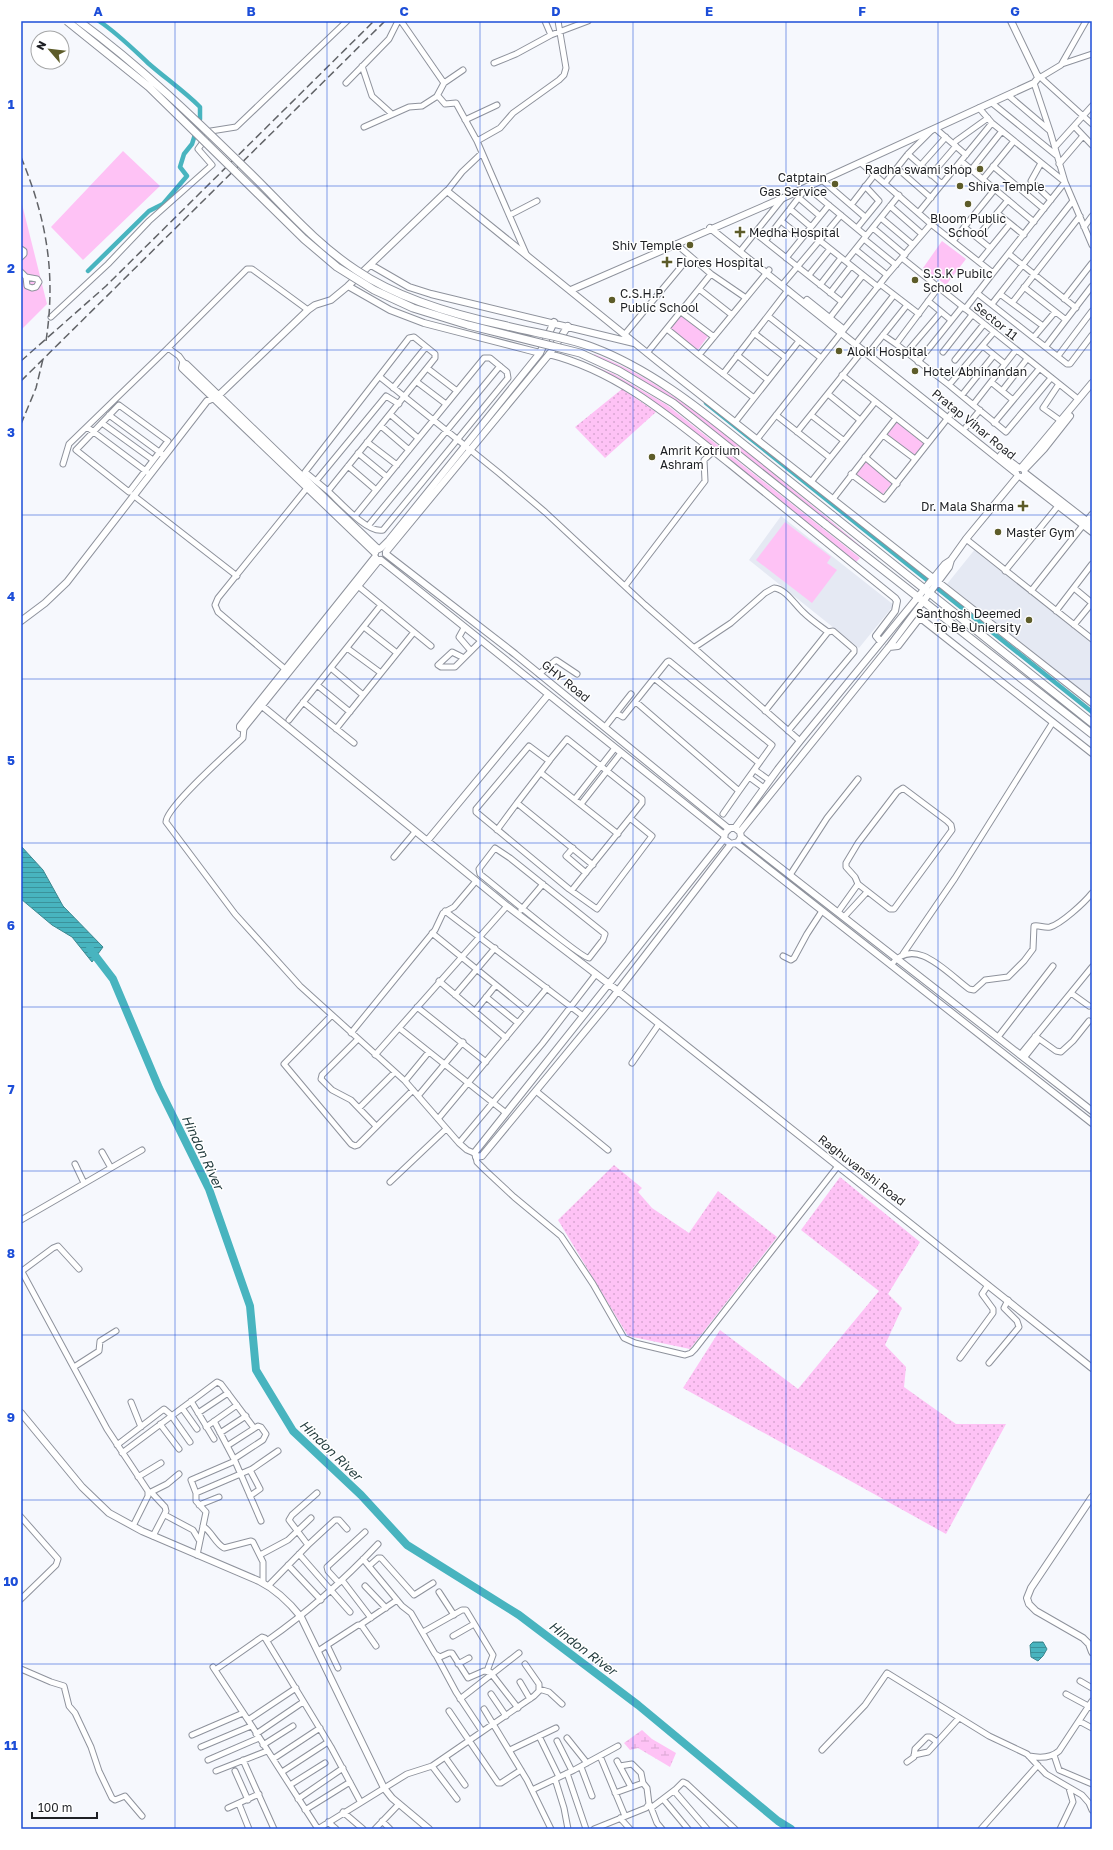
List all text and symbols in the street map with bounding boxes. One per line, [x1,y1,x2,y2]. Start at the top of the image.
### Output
text: A [93,3,103,19]
text: B [246,3,256,19]
text: C [399,3,409,19]
text: D [551,3,561,19]
text: E [705,3,713,19]
text: F [858,3,866,19]
text: G [1010,3,1020,19]
north arrow [30,30,70,70]
text: N [33,38,48,52]
text: 1 [8,96,15,112]
place label: Radha swami shop [865,162,972,177]
marker: Radha swami shop [975,164,985,174]
place label: Catptain Gas Service [759,170,827,199]
marker: Catptain Gas Service [830,179,840,189]
place label: Shiva Temple [968,179,1044,194]
marker: Shiva Temple [955,181,965,191]
marker: Bloom Public School [963,199,973,209]
place label: Bloom Public School [930,211,1006,240]
place label: Medha Hospital [749,225,840,240]
marker: Medha Hospital [734,226,746,238]
place label: Shiv Temple [612,238,682,253]
marker: Shiv Temple [685,240,695,250]
place label: Flores Hospital [676,255,764,270]
marker: Flores Hospital [661,256,673,268]
text: 2 [7,260,15,276]
place label: S.S.K Pubilc School [923,266,993,295]
marker: S.S.K Pubilc School [910,275,920,285]
place label: C.S.H.P. Public School [620,286,699,315]
marker: C.S.H.P. Public School [607,295,617,305]
street label: Sector 11 [971,299,1021,343]
place label: Aloki Hospital [847,344,928,359]
marker: Aloki Hospital [834,346,844,356]
place label: Hotel Abhinandan [923,364,1027,379]
marker: Hotel Abhinandan [910,366,920,376]
street label: Pratap Vihar Road [929,386,1019,462]
text: 3 [7,424,15,440]
place label: Amrit Kotrium Ashram [660,443,740,472]
marker: Amrit Kotrium Ashram [647,452,657,462]
place label: Dr. Mala Sharma [921,499,1014,514]
marker: Dr. Mala Sharma [1017,500,1029,512]
place label: Master Gym [1006,525,1075,540]
marker: Master Gym [993,527,1003,537]
text: 4 [7,588,15,604]
place label: Santhosh Deemed To Be Uniersity [916,606,1021,635]
marker: Santhosh Deemed To Be Uniersity [1024,615,1034,625]
street label: GHY Road [539,657,593,705]
text: 5 [7,752,15,768]
text: 6 [7,917,15,933]
text: 7 [7,1081,15,1097]
water label: Hindon River [179,1112,228,1194]
street label: Raghuvanshi Road [815,1131,909,1209]
text: 8 [7,1245,15,1261]
text: 9 [7,1409,15,1425]
water label: Hindon River [297,1416,367,1485]
text: 10 [3,1573,19,1589]
water label: Hindon River [546,1617,621,1680]
text: 11 [4,1737,18,1753]
scale bar [32,1794,97,1820]
text: 100 m [38,1800,72,1815]

